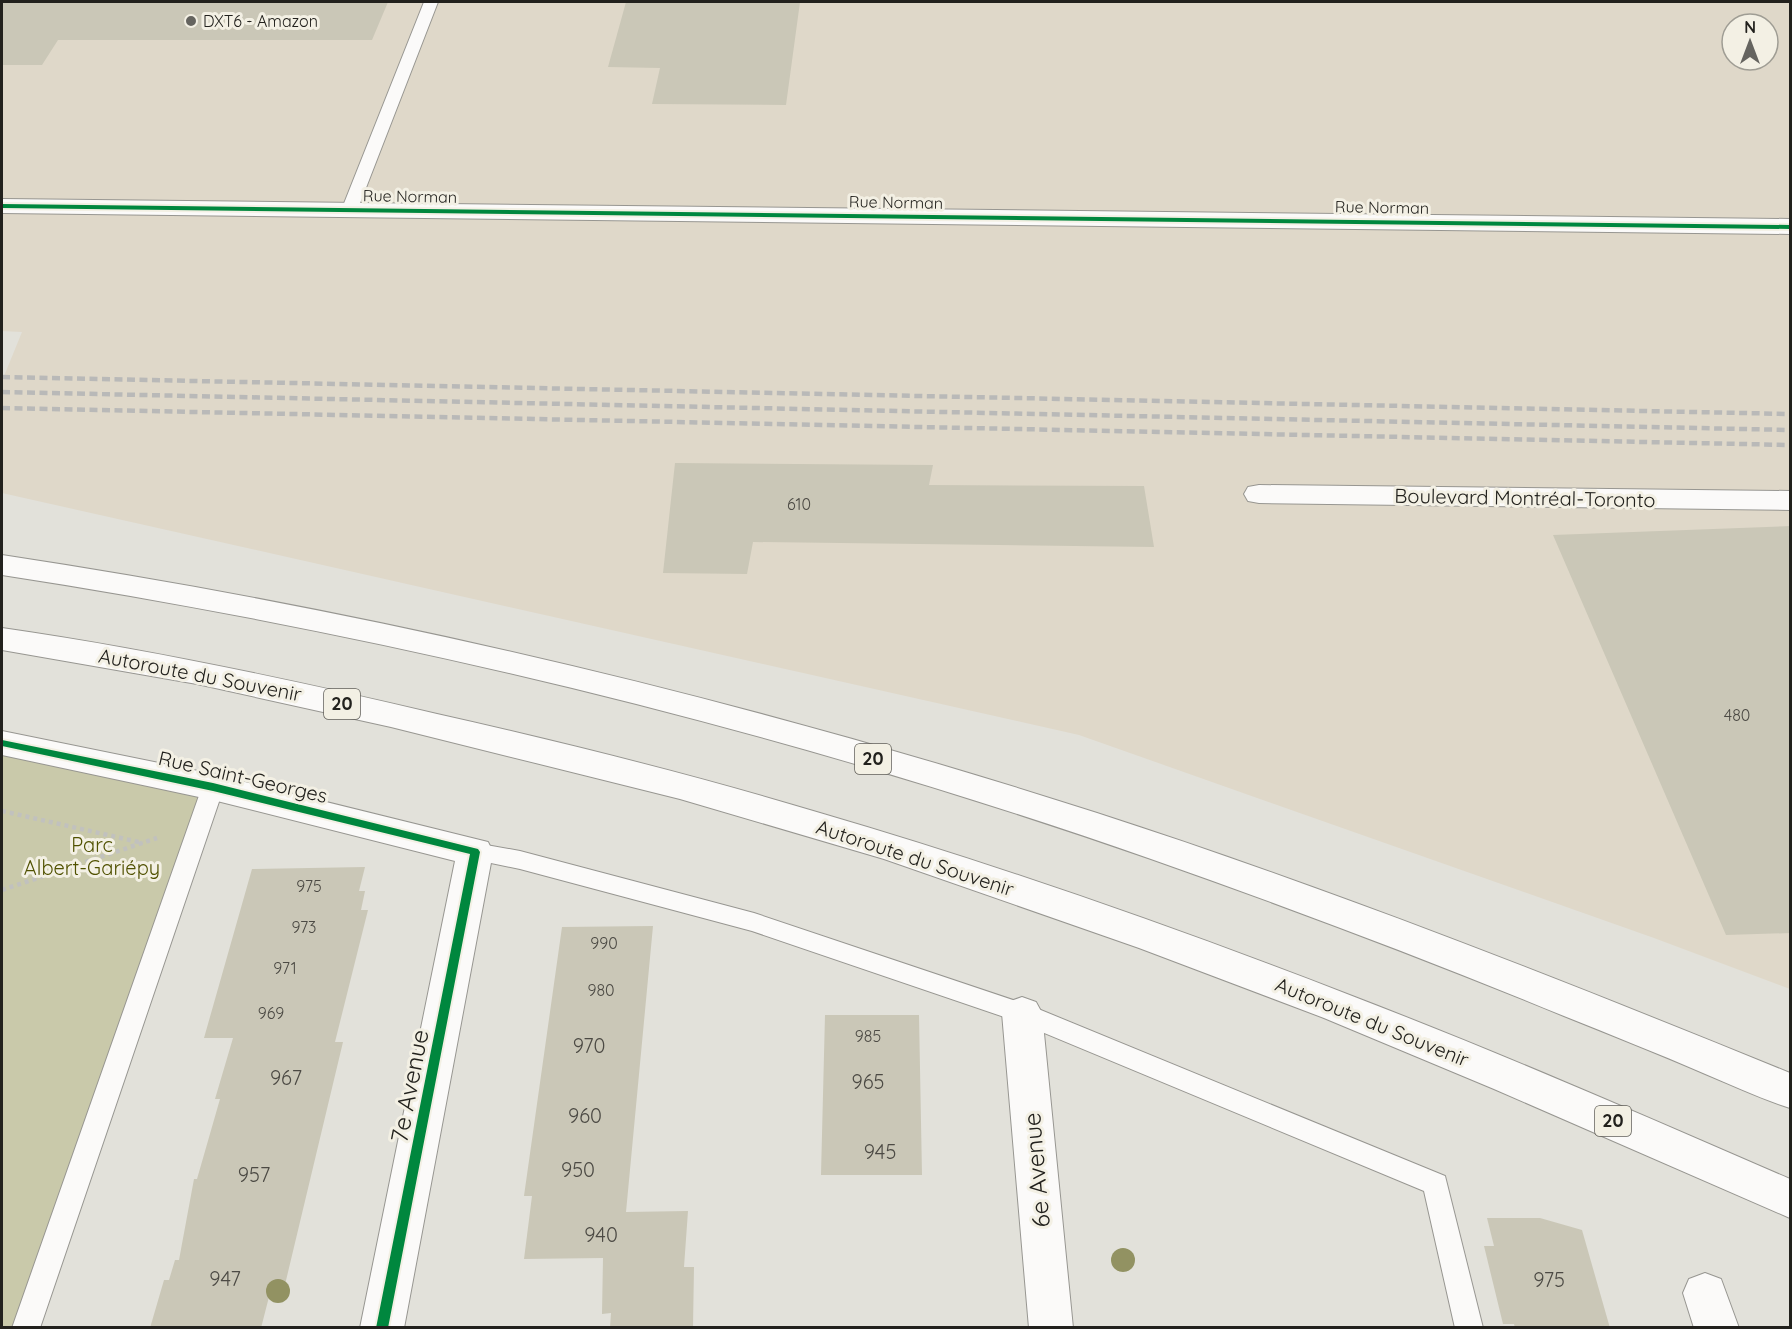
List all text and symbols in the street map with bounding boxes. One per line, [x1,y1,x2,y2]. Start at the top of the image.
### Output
place label: DXT6 - Amazon [203,11,318,31]
north arrow [1720,12,1780,72]
marker: DXT6 - Amazon [184,14,198,28]
text: N [1744,17,1756,37]
street label: Rue Norman [363,185,457,207]
street label: Rue Norman [849,191,943,213]
street label: Rue Norman [1335,196,1429,218]
street label: Boulevard Montréal-Toronto [1394,483,1656,512]
house number: 610 [787,494,811,514]
street label: Autoroute du Souvenir [96,643,304,707]
road number: 20 [324,689,360,719]
house number: 480 [1724,705,1750,725]
road number: 20 [855,744,891,774]
street label: Rue Saint-Georges [156,745,330,808]
street label: Autoroute du Souvenir [813,814,1017,901]
park label: Parc Albert-Gariépy [24,832,160,880]
house number: 975 [296,876,322,896]
house number: 973 [291,917,317,937]
house number: 990 [590,933,618,953]
house number: 971 [273,958,297,978]
street label: Autoroute du Souvenir [1272,971,1473,1072]
house number: 980 [587,980,615,1000]
house number: 969 [258,1003,284,1023]
house number: 985 [855,1026,881,1046]
street label: 7e Avenue [383,1027,435,1145]
house number: 970 [573,1033,605,1058]
house number: 967 [270,1065,302,1090]
house number: 965 [852,1069,884,1094]
house number: 960 [568,1103,602,1128]
road number: 20 [1595,1106,1631,1136]
street label: 6e Avenue [1016,1111,1056,1229]
house number: 945 [864,1139,896,1164]
house number: 950 [561,1157,595,1182]
house number: 957 [238,1162,270,1187]
house number: 940 [584,1222,618,1247]
house number: 947 [209,1266,241,1291]
house number: 975 [1533,1267,1565,1292]

